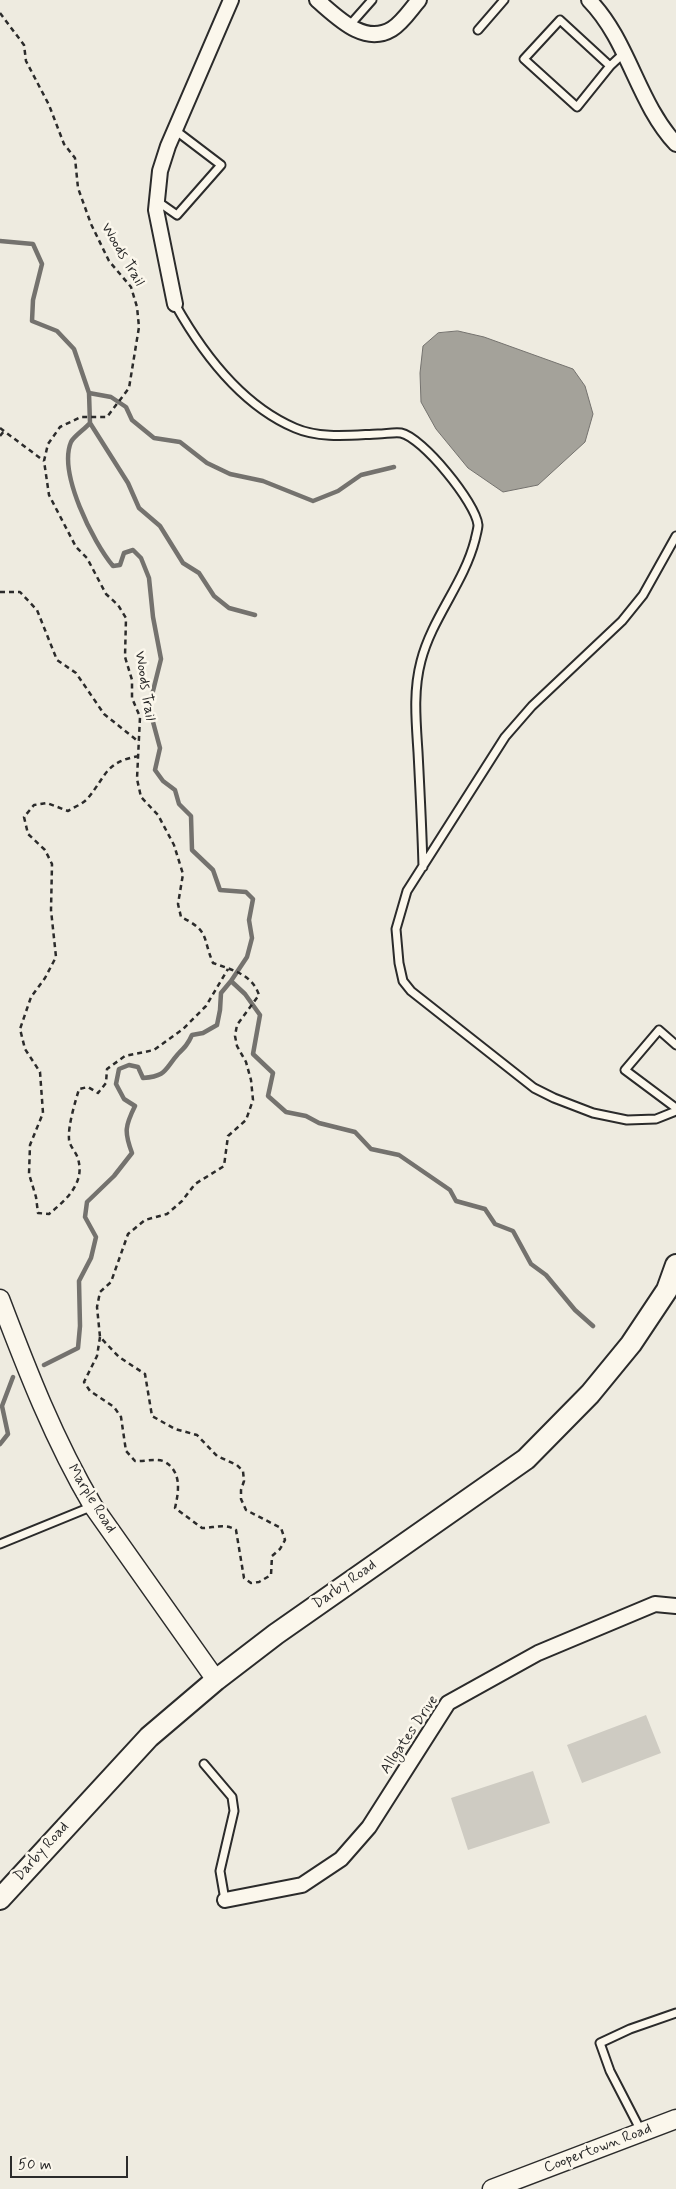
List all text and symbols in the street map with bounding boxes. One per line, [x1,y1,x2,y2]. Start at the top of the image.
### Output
street label: Woods Trail [96,220,148,290]
street label: Woods Trail [130,650,158,722]
street label: Marple Road [63,1461,119,1537]
street label: Darby Road [310,1557,380,1613]
street label: Allgates Drive [377,1692,443,1778]
street label: Darby Road [11,1819,73,1885]
street label: Coopertown Road [542,2120,654,2178]
scale bar [12,2146,130,2178]
text: 50 m [18,2155,52,2175]

